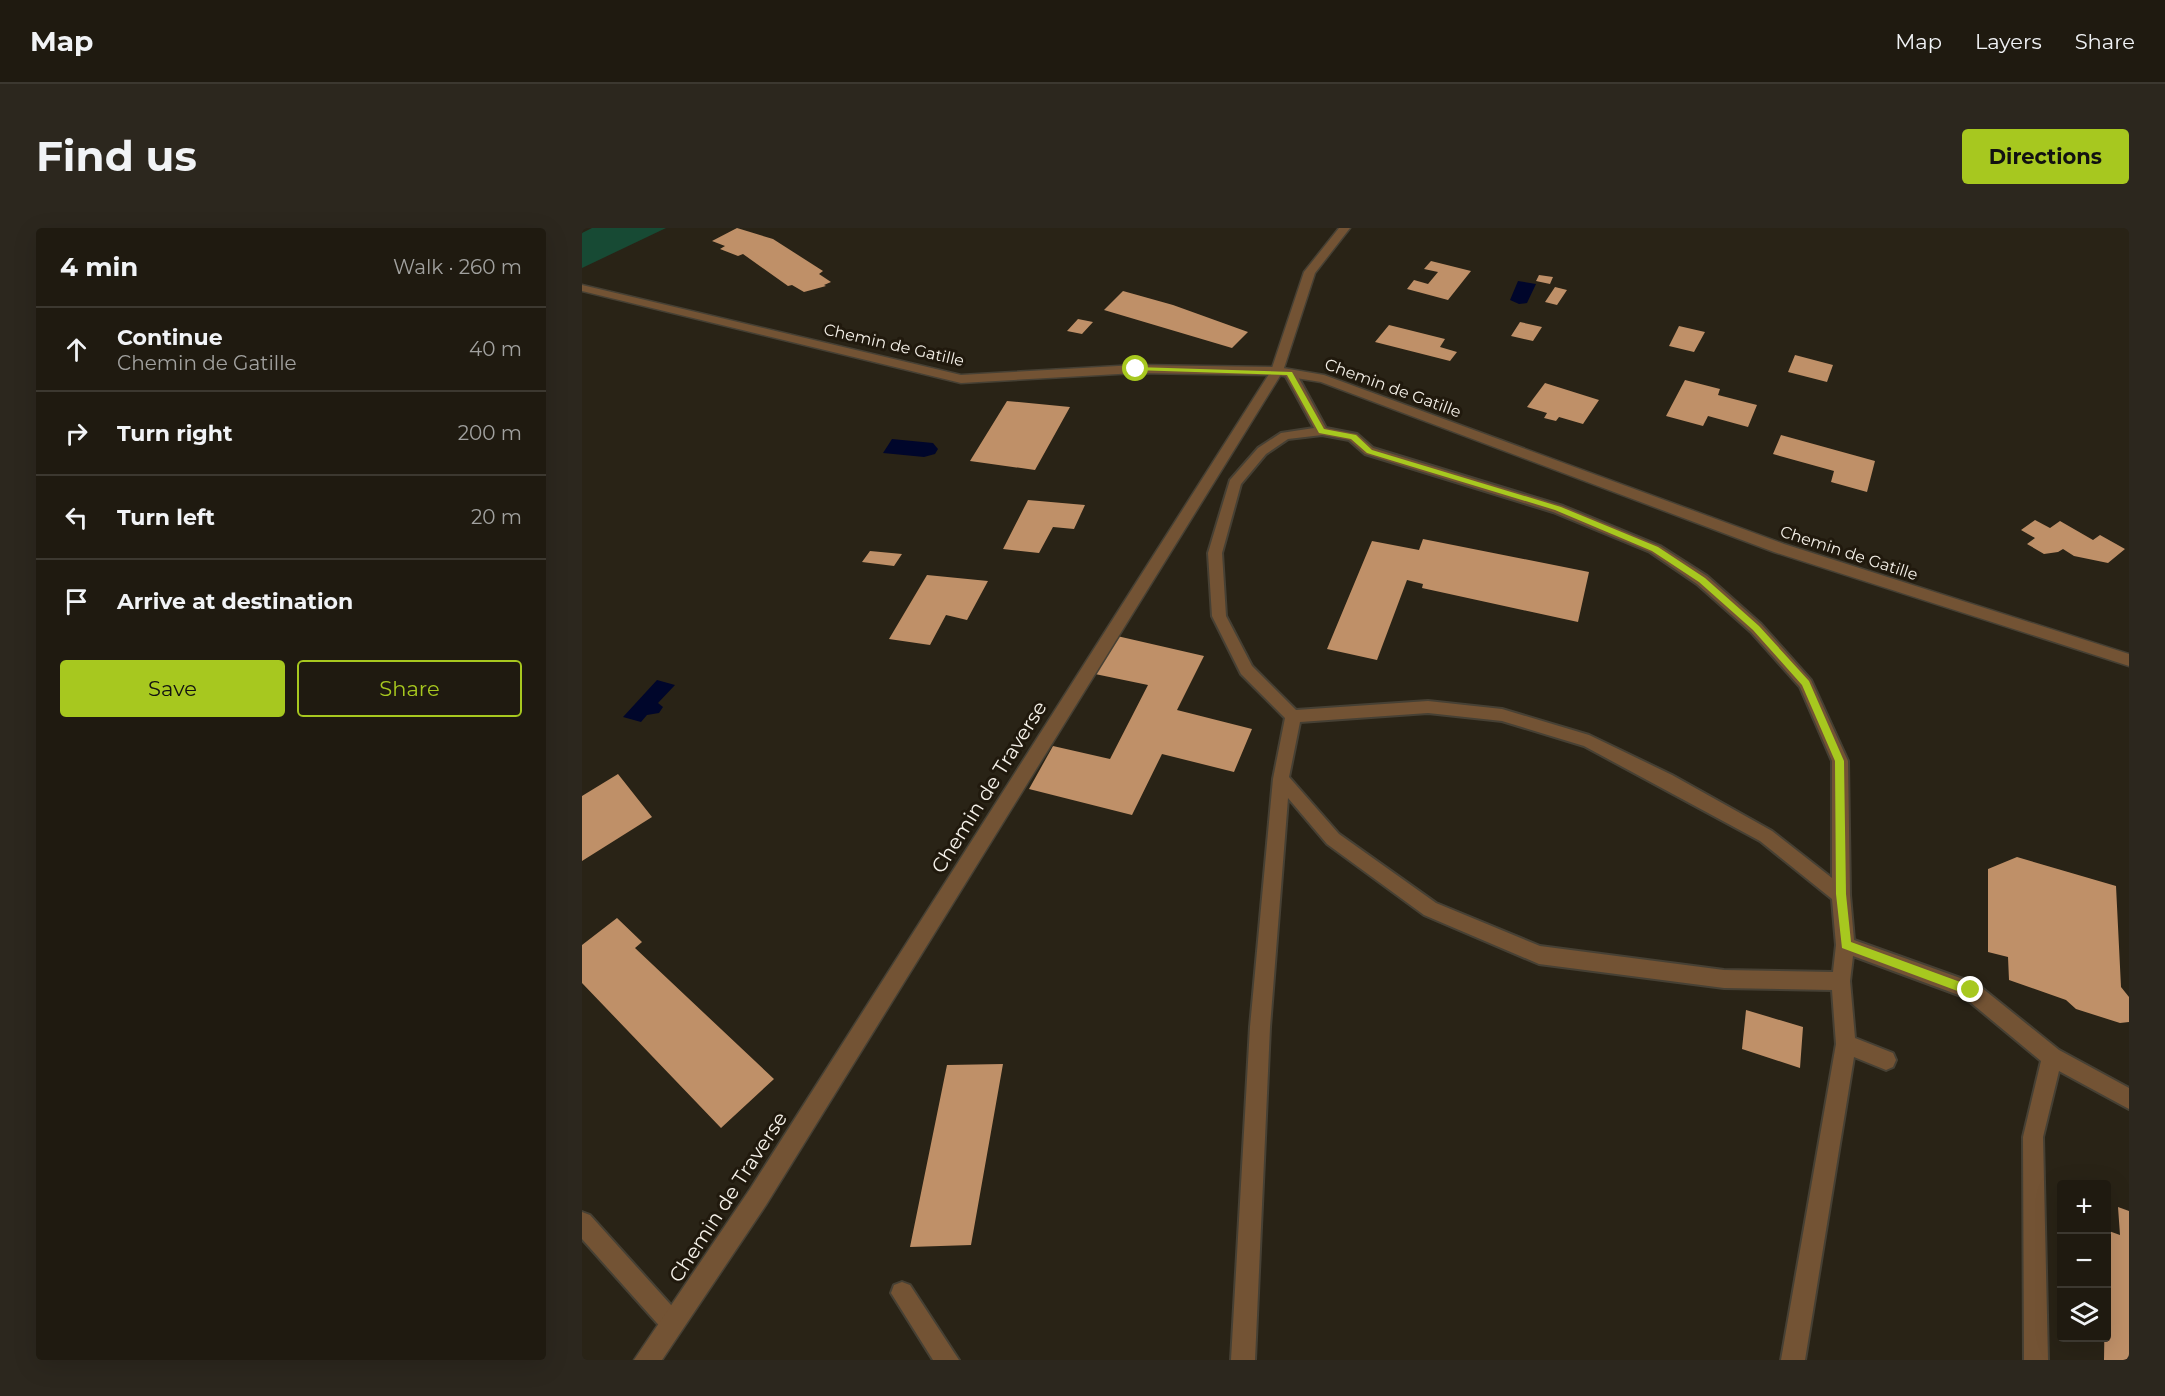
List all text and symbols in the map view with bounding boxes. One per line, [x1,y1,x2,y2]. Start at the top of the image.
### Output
text: Map [30,24,93,58]
text: Map [1895,29,1942,54]
text: Layers [1975,29,2042,54]
text: Share [2075,29,2135,54]
button: Directions [1962,129,2129,184]
text: Find us [36,130,197,182]
text: 4 min [60,251,138,283]
text: Walk · 260 m [393,255,522,279]
street label: Chemin de Gatille [822,320,966,370]
text: Continue [117,324,223,351]
icon: ahead [60,333,93,366]
text: 40 m [469,337,522,361]
text: Chemin de Gatille [117,351,297,375]
street label: Chemin de Gatille [1322,354,1464,422]
route start [1122,355,1148,381]
icon: right [60,417,93,450]
text: Turn right [117,420,232,447]
text: 200 m [458,421,522,445]
icon: left [60,501,93,534]
text: Turn left [117,504,215,531]
text: 20 m [471,505,522,529]
street label: Chemin de Gatille [1778,522,1920,584]
icon: arrive [60,585,93,618]
text: Arrive at destination [117,588,353,615]
button: Save [60,660,285,717]
button: Share [297,660,522,717]
street label: Chemin de Traverse [926,696,1052,878]
route end [1957,976,1983,1002]
street label: Chemin de Traverse [664,1107,792,1287]
map controls [2057,1180,2111,1342]
button: + [2057,1180,2111,1234]
button: − [2057,1234,2111,1288]
button: layers [2057,1288,2111,1342]

